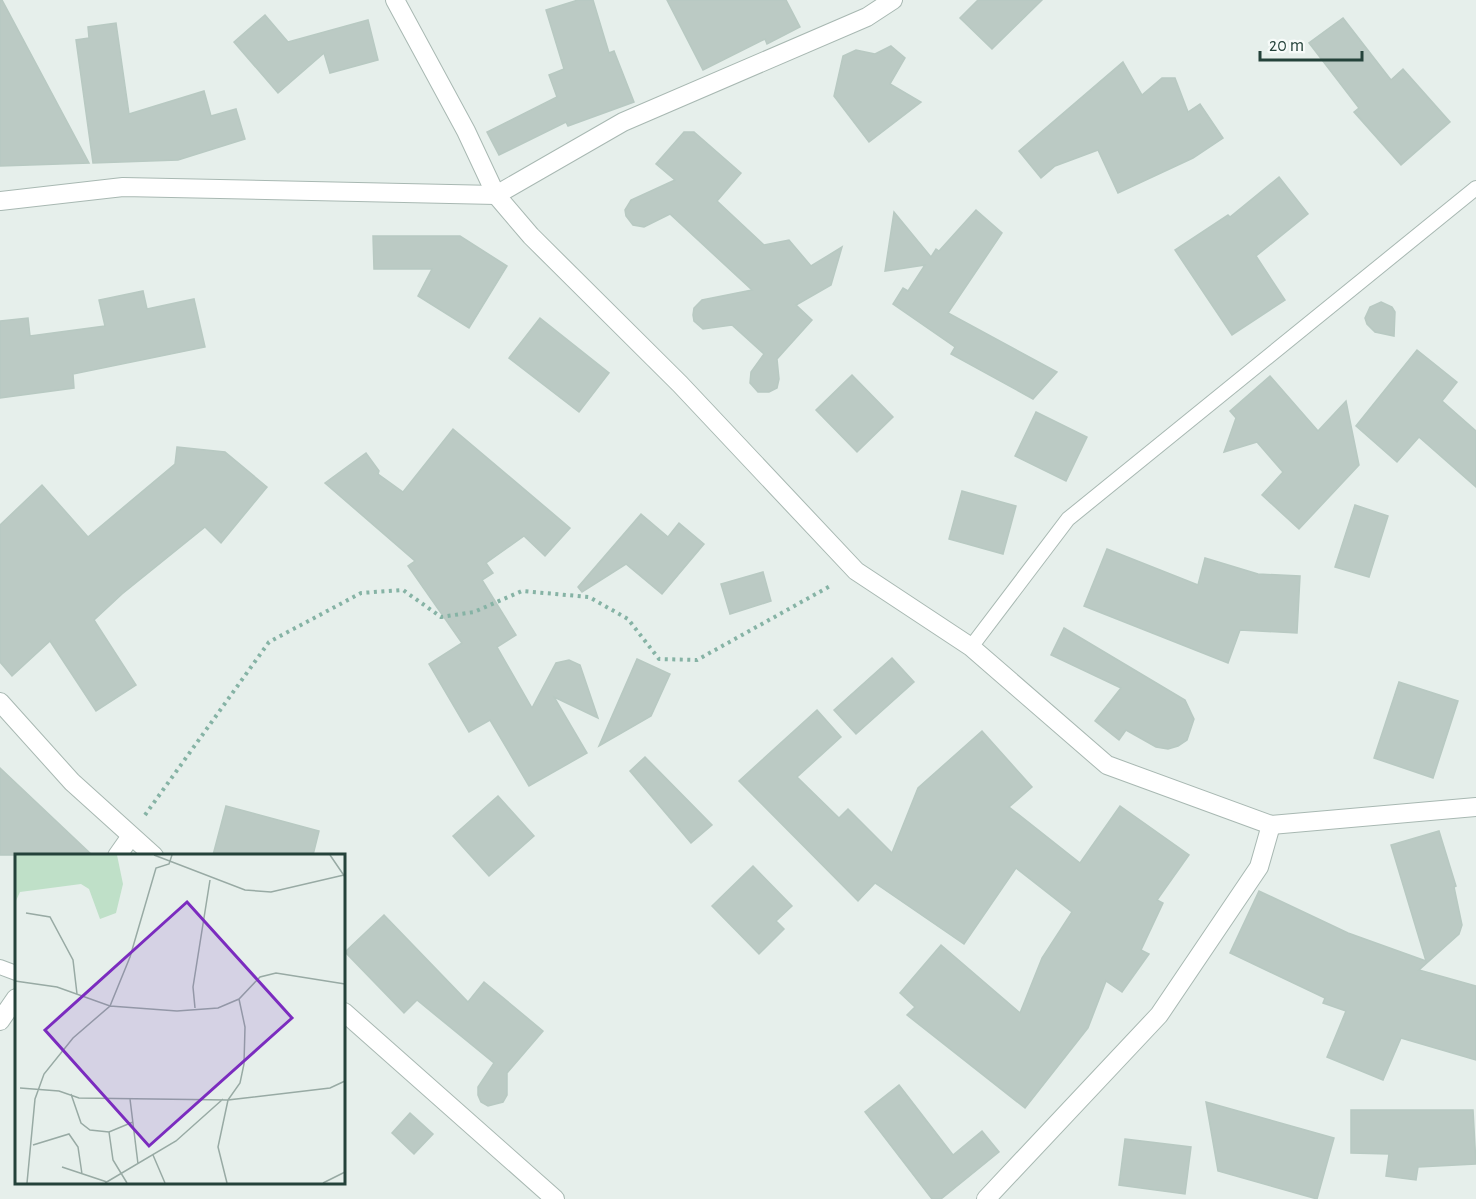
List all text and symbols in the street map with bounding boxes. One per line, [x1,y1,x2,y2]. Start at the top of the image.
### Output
scale bar [1260,24,1362,62]
text: 20 m [1269,37,1304,55]
inset map [15,854,345,1184]

